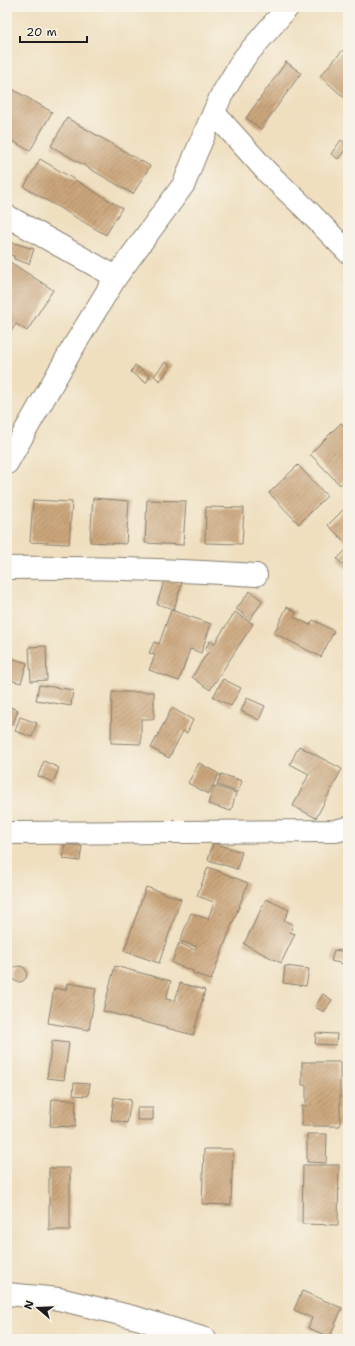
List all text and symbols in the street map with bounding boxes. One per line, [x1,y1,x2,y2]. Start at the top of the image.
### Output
scale bar [20,18,87,44]
text: 20 m [26,24,57,40]
north arrow [18,1288,58,1328]
text: N [21,1298,38,1311]

